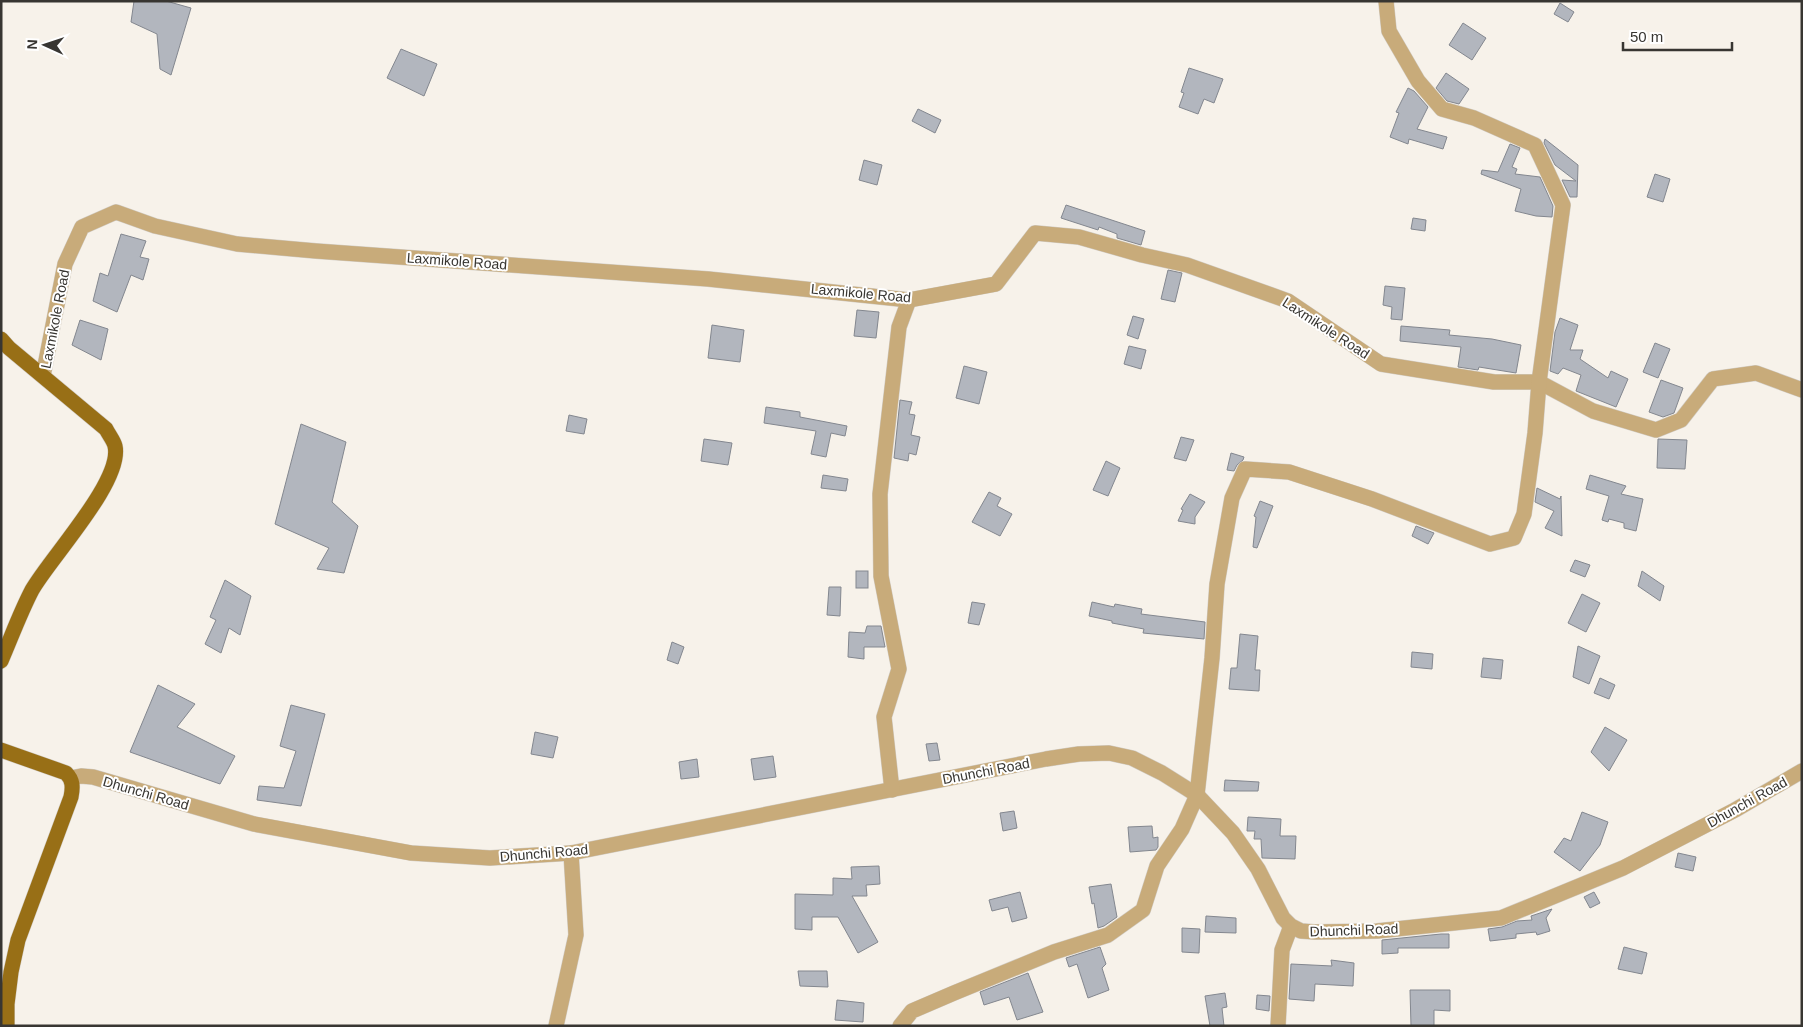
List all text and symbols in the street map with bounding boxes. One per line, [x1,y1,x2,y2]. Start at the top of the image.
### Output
north arrow [20,20,70,70]
scale bar [1623,20,1732,52]
text: 50 m [1630,28,1663,45]
text: N [24,39,40,50]
street label: Laxmikole Road [406,250,508,272]
street label: Laxmikole Road [38,268,72,370]
street label: Laxmikole Road [810,281,912,305]
street label: Laxmikole Road [1280,294,1372,362]
street label: Dhunchi Road [941,755,1031,787]
street label: Dhunchi Road [101,773,191,813]
street label: Dhunchi Road [1704,773,1790,831]
street label: Dhunchi Road [499,841,589,865]
street label: Dhunchi Road [1309,920,1399,940]

